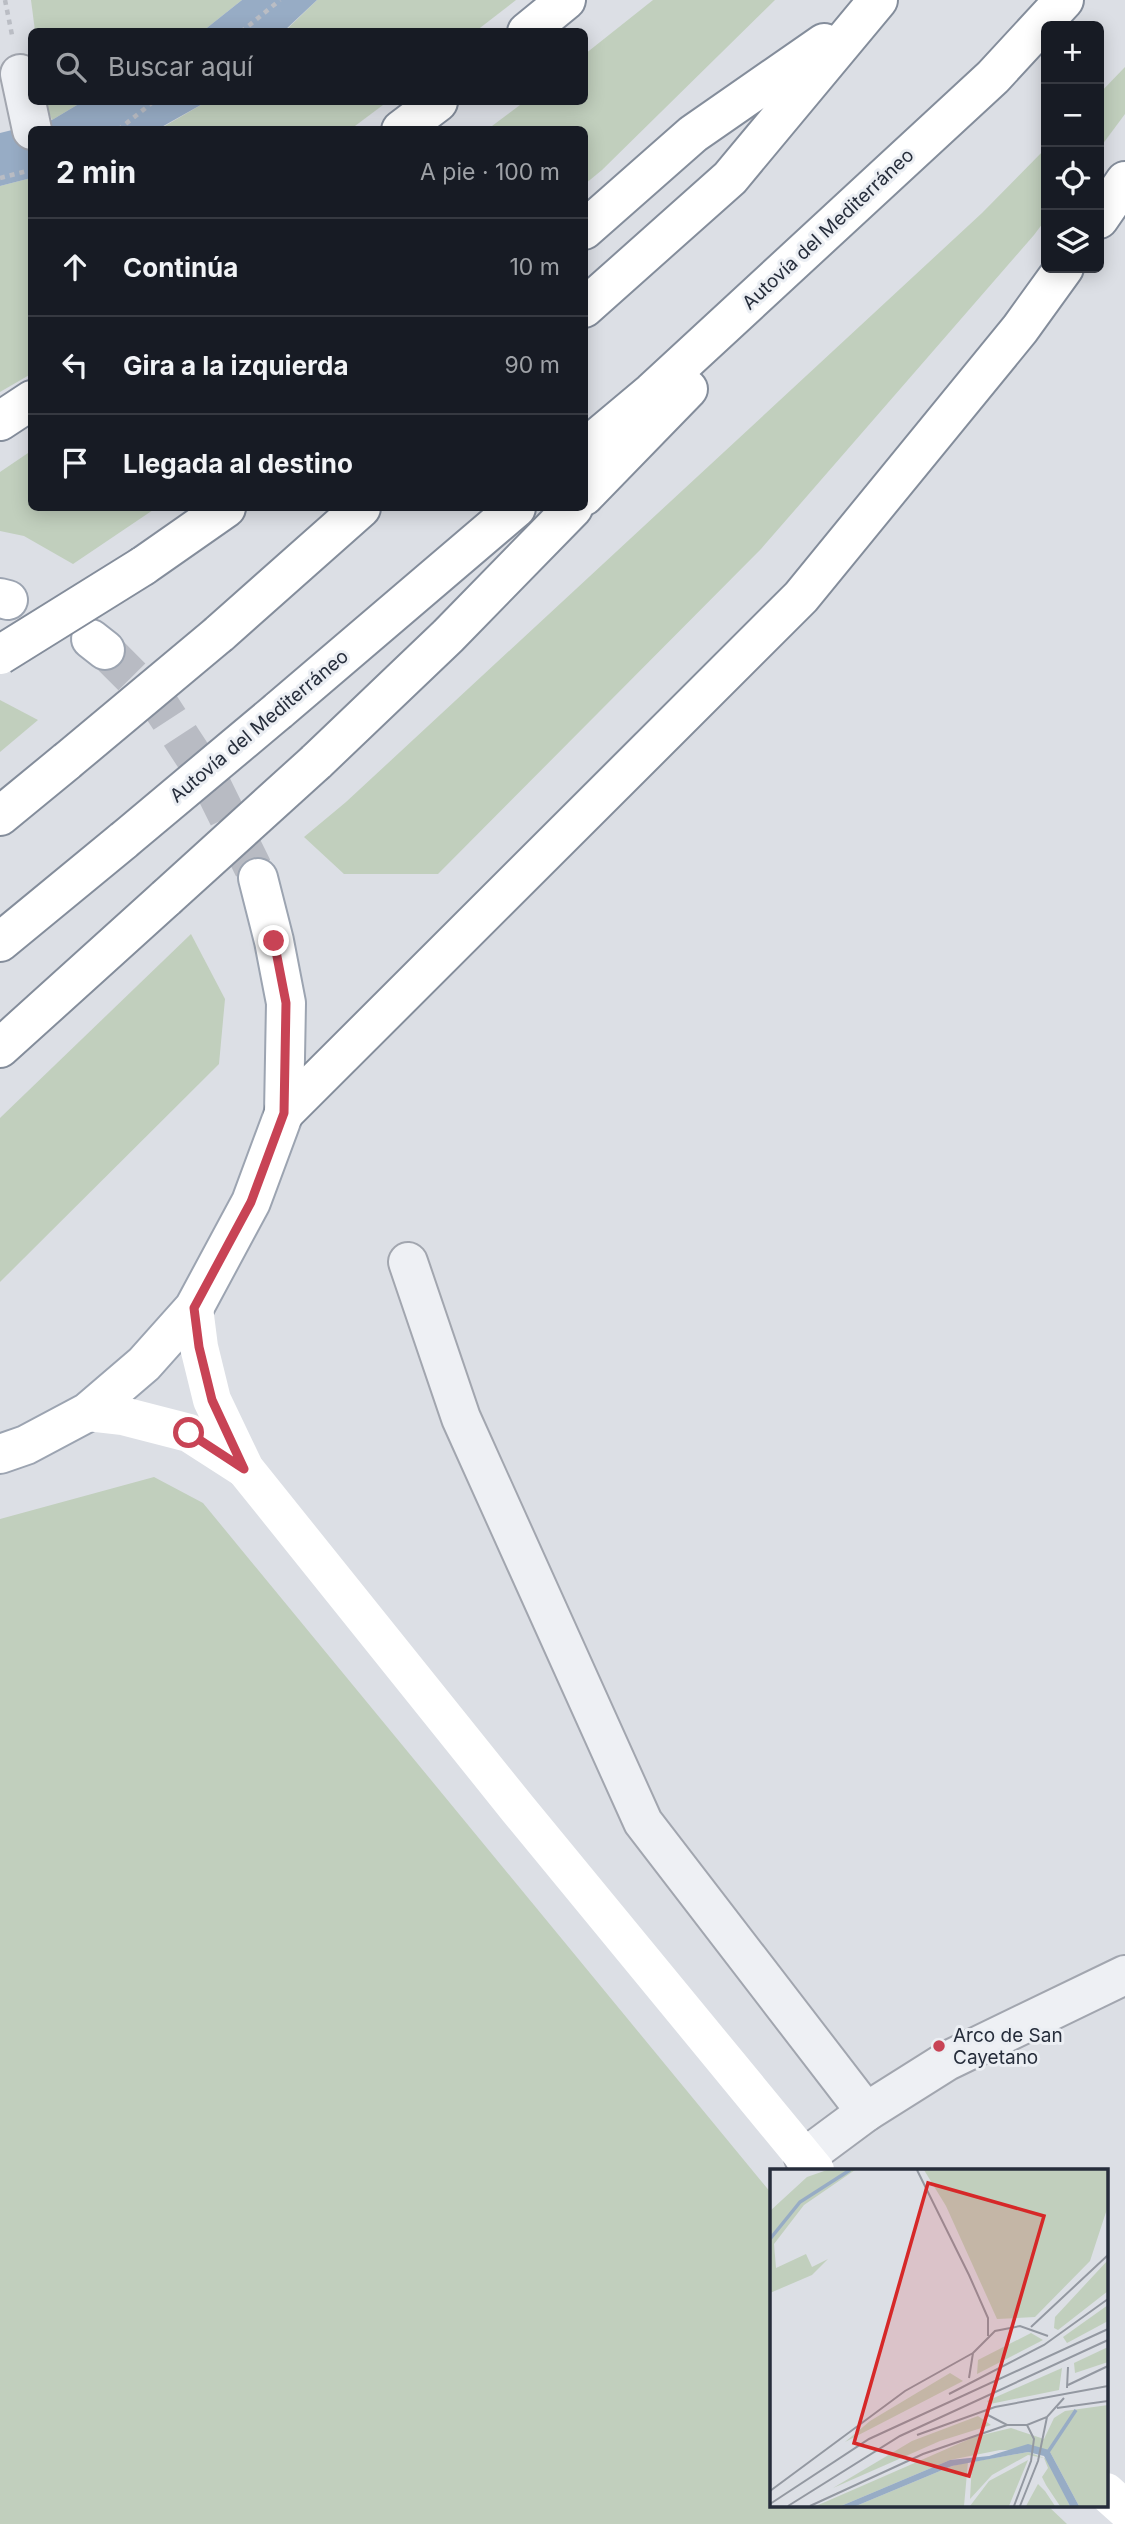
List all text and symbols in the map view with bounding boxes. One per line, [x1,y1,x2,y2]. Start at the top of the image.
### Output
map controls [1041,21,1104,273]
button: + [1041,21,1104,84]
search box [28,28,588,105]
icon: search [52,48,90,86]
text: Buscar aquí [108,51,253,82]
button: − [1041,84,1104,147]
street label: Autovía del Mediterráneo [738,144,918,314]
button: locate [1041,147,1104,210]
text: 2 min [56,154,136,190]
text: A pie · 100 m [420,158,560,186]
button: layers [1041,210,1104,273]
icon: ahead [56,248,94,286]
text: Continúa [123,252,238,283]
text: 10 m [510,253,560,281]
icon: left [56,346,94,384]
text: Gira a la izquierda [123,350,349,381]
text: 90 m [505,351,560,379]
icon: arrive [56,444,94,482]
text: Llegada al destino [123,448,353,479]
street label: Autovía del Mediterráneo [165,645,353,807]
route end [258,925,289,956]
route start [173,1417,204,1448]
place label: Arco de San Cayetano [953,2024,1063,2069]
marker: Arco de San Cayetano [931,2038,947,2054]
inset map [770,2169,1108,2506]

